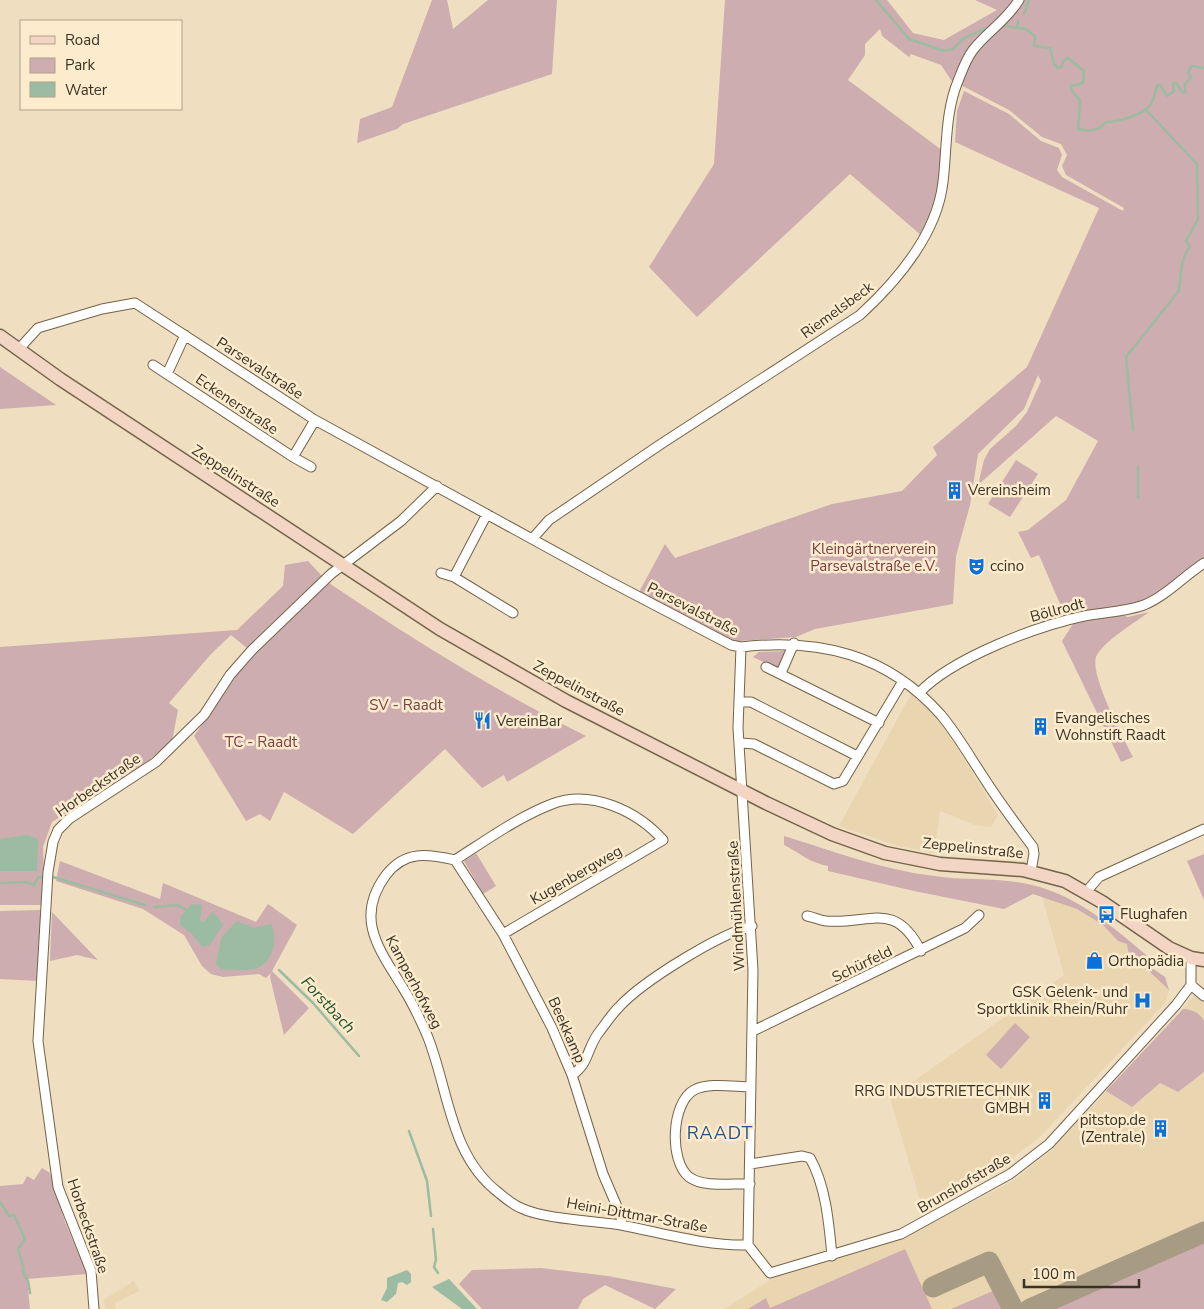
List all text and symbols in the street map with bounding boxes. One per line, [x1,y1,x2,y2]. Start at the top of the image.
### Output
legend [20,20,182,110]
text: Road [65,30,100,50]
text: Park [65,55,95,75]
text: Water [65,80,108,100]
street label: Riemelsbeck [797,277,878,343]
street label: Parsevalstraße [213,332,307,404]
street label: Eckenerstraße [192,369,282,439]
street label: Zeppelinstraße [188,440,284,512]
building icon: Vereinsheim [944,480,964,500]
place label: Vereinsheim [967,480,1051,500]
park label: Kleingärtnerverein Parsevalstraße e.V. [810,539,938,576]
theatre icon: ccino [966,556,986,576]
place label: ccino [990,556,1024,576]
street label: Parsevalstraße [644,577,742,641]
street label: Böllrodt [1028,593,1087,627]
street label: Zeppelinstraße [530,655,628,721]
park label: SV - Raadt [369,695,443,715]
place label: Evangelisches Wohnstift Raadt [1055,708,1166,745]
restaurant icon: VereinBar [472,711,492,731]
place label: VereinBar [495,711,563,731]
building icon: Evangelisches Wohnstift Raadt [1031,717,1051,737]
park label: TC - Raadt [225,732,298,752]
street label: Horbeckstraße [52,748,144,822]
street label: Zeppelinstraße [922,833,1024,863]
street label: Windmühlenstraße [723,840,749,972]
street label: Kugenbergweg [526,841,626,909]
bus stop icon: Flughafen [1096,904,1116,924]
place label: Flughafen [1120,904,1188,924]
street label: Kamperhofweg [381,932,447,1032]
street label: Schürfeld [829,941,895,987]
shop icon: Orthopädia [1084,951,1104,971]
place label: Orthopädia [1108,951,1184,971]
water label: Forstbach [296,972,360,1038]
place label: GSK Gelenk- und Sportklinik Rhein/Ruhr [977,982,1129,1019]
hospital icon: GSK Gelenk- und Sportklinik Rhein/Ruhr [1132,991,1152,1011]
street label: Beekkamp [544,994,591,1067]
place label: RRG INDUSTRIETECHNIK GMBH [854,1081,1031,1118]
building icon: RRG INDUSTRIETECHNIK GMBH [1034,1090,1054,1110]
place label: pitstop.de (Zentrale) [1080,1110,1146,1147]
building icon: pitstop.de (Zentrale) [1150,1119,1170,1139]
district label: RAADT [687,1121,753,1145]
street label: Brunshofstraße [914,1148,1014,1218]
street label: Horbeckstraße [62,1176,114,1276]
street label: Heini-Dittmar-Straße [565,1193,709,1237]
scale bar [1024,1256,1139,1288]
text: 100 m [1032,1264,1076,1284]

